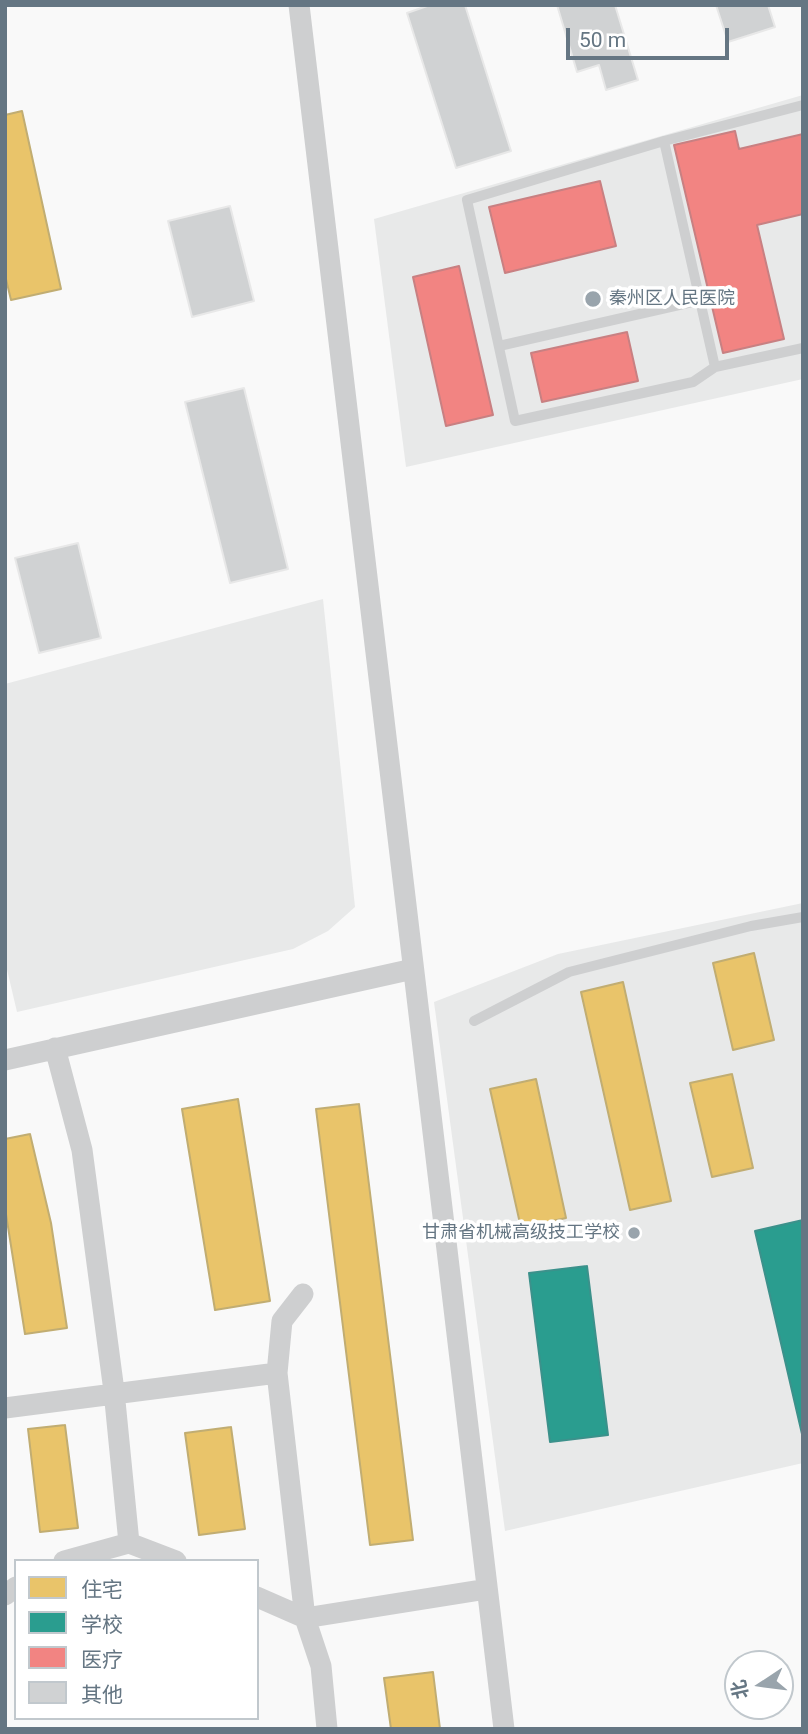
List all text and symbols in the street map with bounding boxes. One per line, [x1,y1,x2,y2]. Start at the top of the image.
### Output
scale bar [570,14,733,58]
text: 50 m [579,28,626,52]
place label: 秦州区人民医院 [609,288,735,310]
marker: 秦州区人民医院 [583,289,603,309]
place label: 甘肃省机械高级技工学校 [422,1222,620,1244]
marker: 甘肃省机械高级技工学校 [626,1225,642,1241]
legend [14,1559,259,1720]
text: 住宅 [81,1578,123,1602]
text: 学校 [81,1613,123,1637]
text: 医疗 [81,1648,123,1672]
north arrow [724,1650,794,1720]
text: 北 [727,1678,753,1701]
text: 其他 [81,1683,123,1707]

